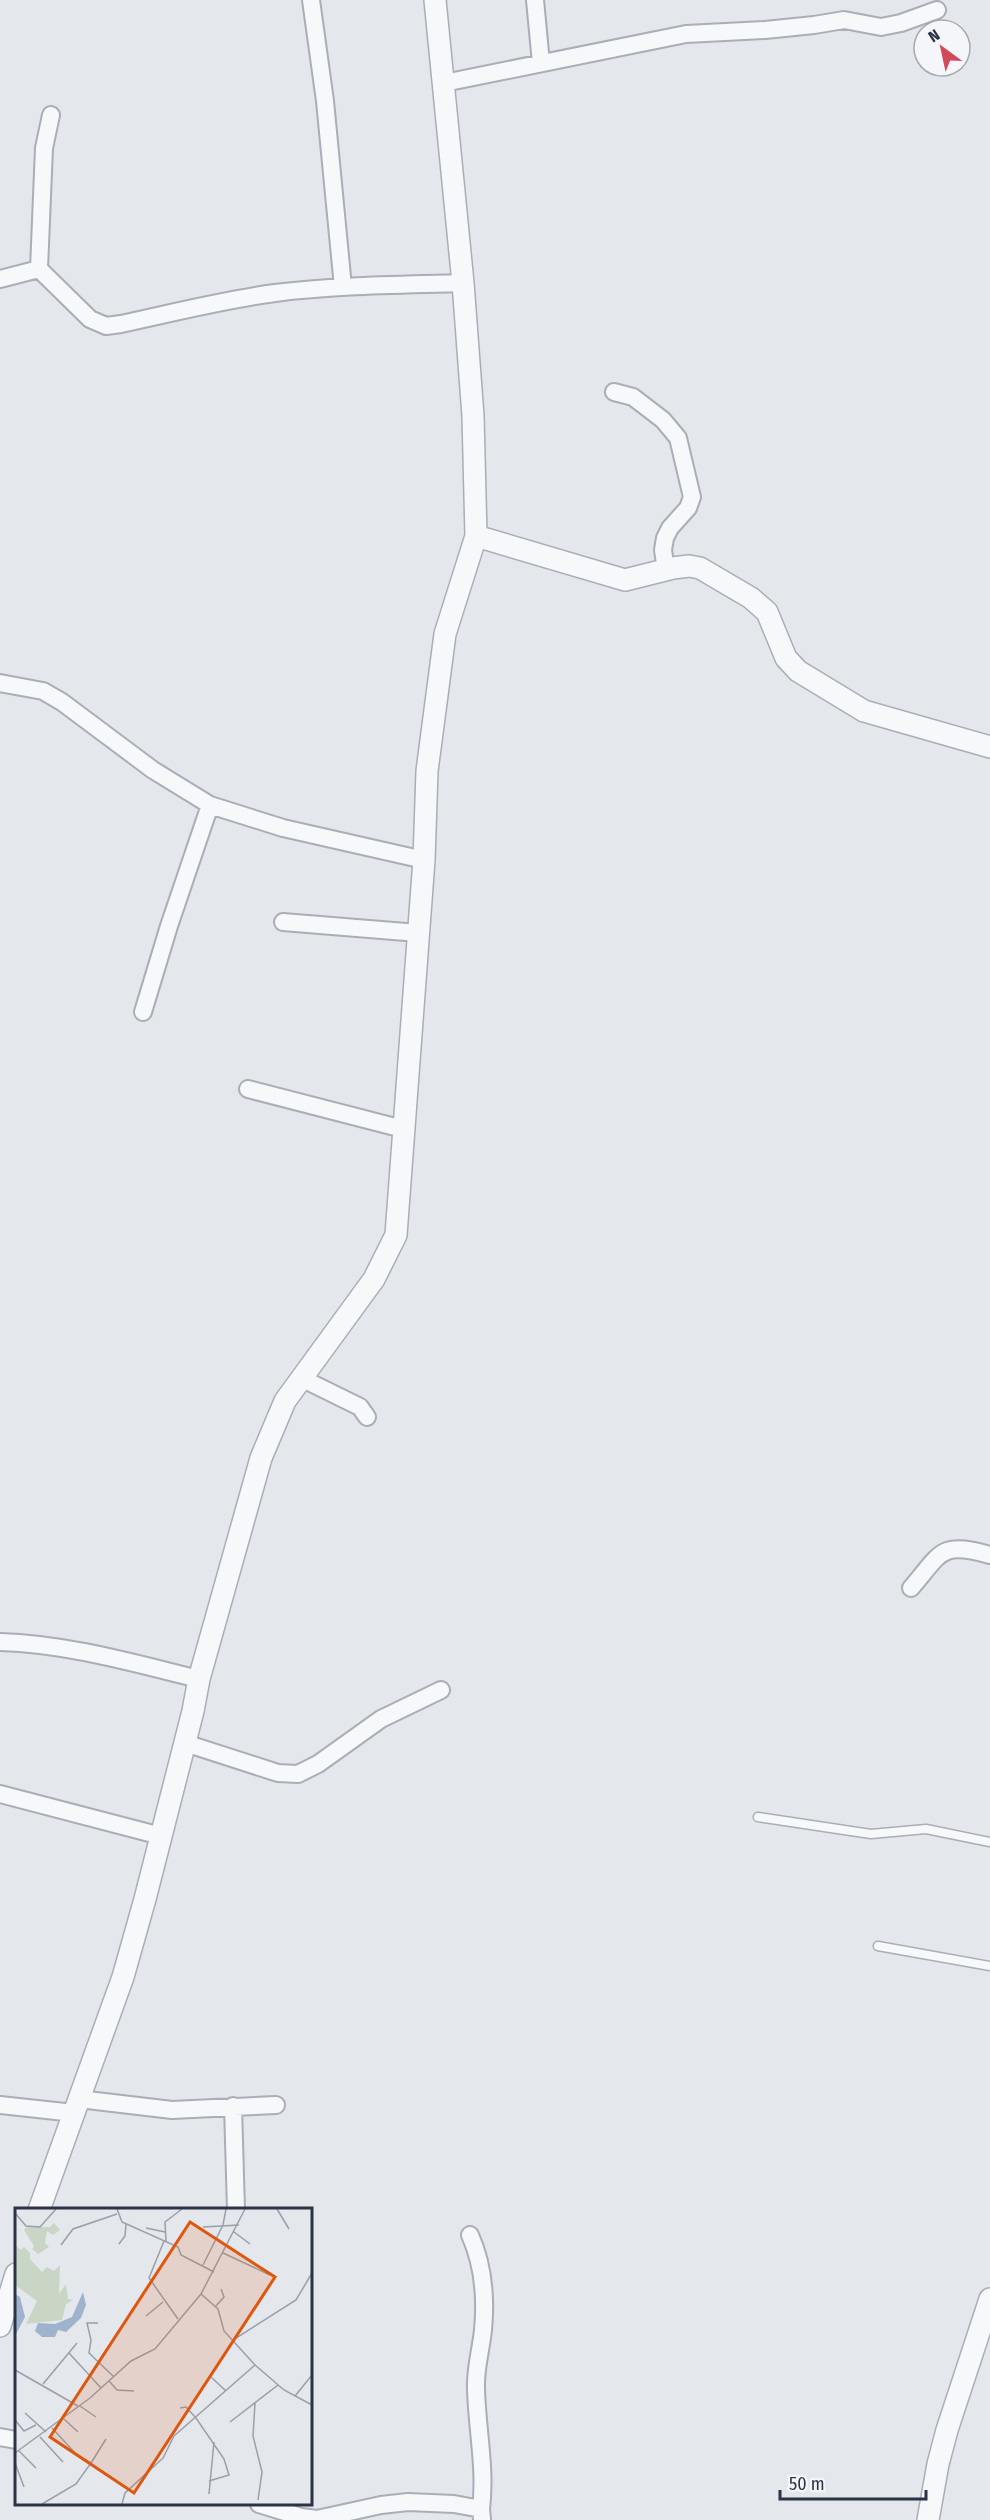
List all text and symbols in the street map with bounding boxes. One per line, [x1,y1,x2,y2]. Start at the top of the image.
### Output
north arrow [912,18,972,78]
text: N [925,25,943,46]
inset map [15,2208,312,2505]
scale bar [780,2463,926,2501]
text: 50 m [789,2473,825,2495]

